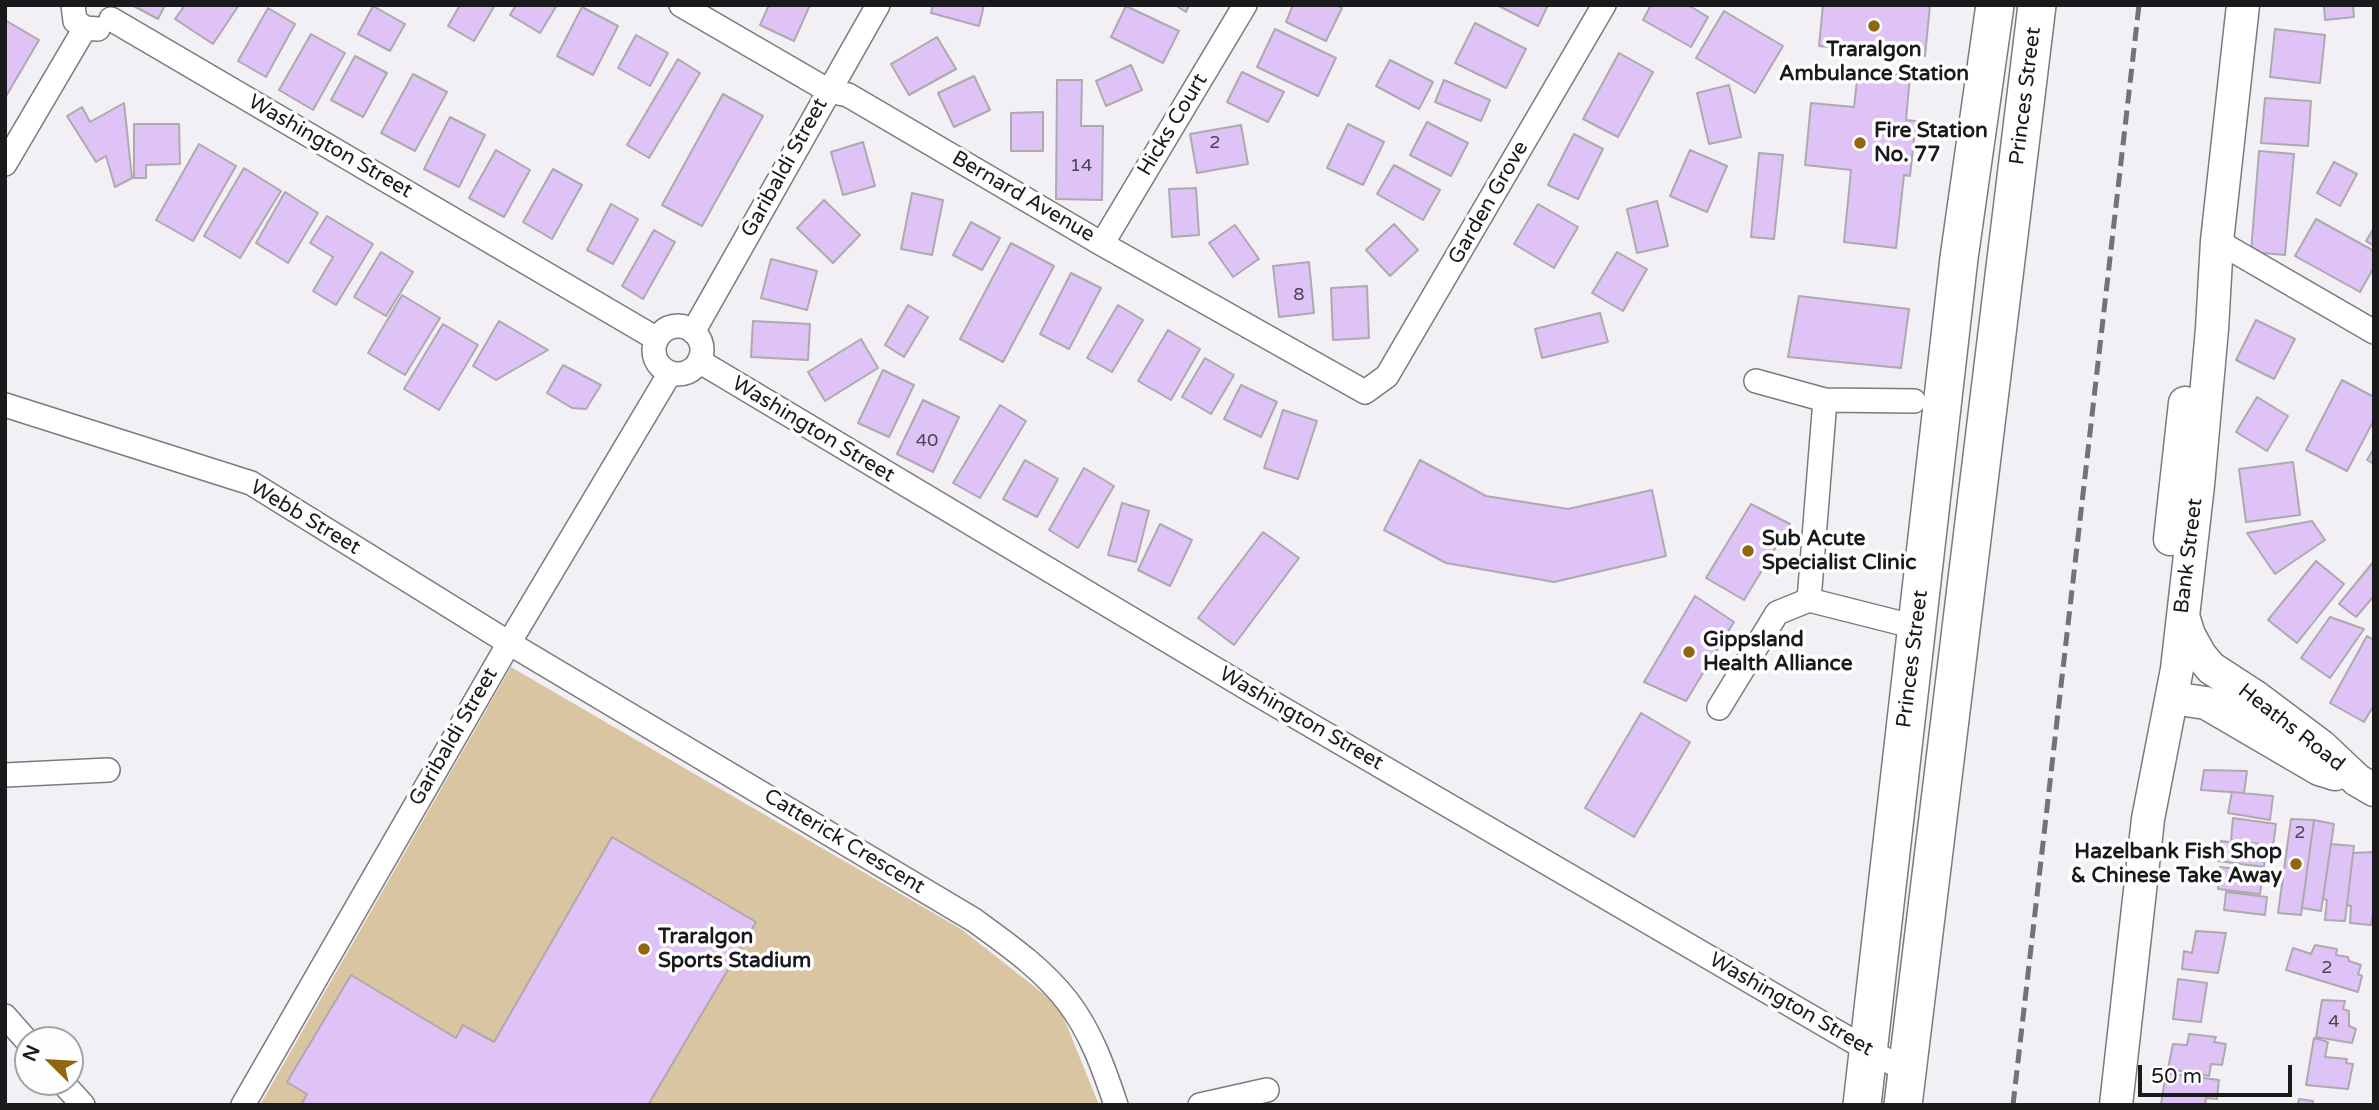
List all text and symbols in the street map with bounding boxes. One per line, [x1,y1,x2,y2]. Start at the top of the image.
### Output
marker: Traralgon Ambulance Station [1866,18,1882,34]
street label: Princes Street [2005,26,2047,166]
place label: Traralgon Ambulance Station [1779,37,1969,87]
street label: Hicks Court [1133,69,1213,181]
street label: Washington Street [243,90,417,204]
street label: Garibaldi Street [736,94,834,242]
place label: Fire Station No. 77 [1874,118,1988,168]
house number: 2 [1209,132,1221,154]
marker: Fire Station No. 77 [1852,135,1868,151]
street label: Garden Grove [1444,137,1534,269]
street label: Bernard Avenue [947,146,1099,248]
house number: 14 [1070,155,1092,177]
house number: 8 [1293,284,1305,306]
street label: Washington Street [727,371,899,489]
house number: 40 [916,430,938,452]
street label: Webb Street [245,475,365,561]
street label: Bank Street [2169,497,2209,615]
place label: Sub Acute Specialist Clinic [1762,526,1916,576]
marker: Sub Acute Specialist Clinic [1740,543,1756,559]
street label: Princes Street [1892,589,1934,729]
place label: Gippsland Health Alliance [1703,627,1853,677]
marker: Gippsland Health Alliance [1681,644,1697,660]
street label: Washington Street [1214,662,1388,776]
street label: Garibaldi Street [404,663,504,811]
street label: Heaths Road [2233,679,2349,777]
street label: Catterick Crescent [759,784,929,900]
house number: 2 [2294,822,2306,844]
place label: Hazelbank Fish Shop & Chinese Take Away [2071,839,2282,889]
marker: Hazelbank Fish Shop & Chinese Take Away [2288,856,2304,872]
place label: Traralgon Sports Stadium [658,924,811,974]
marker: Traralgon Sports Stadium [636,941,652,957]
street label: Washington Street [1704,948,1878,1062]
house number: 2 [2321,957,2333,979]
house number: 4 [2328,1011,2340,1033]
north arrow [14,1026,84,1096]
text: N [18,1042,45,1065]
scale bar [2141,1050,2295,1094]
text: 50 m [2151,1064,2202,1089]

